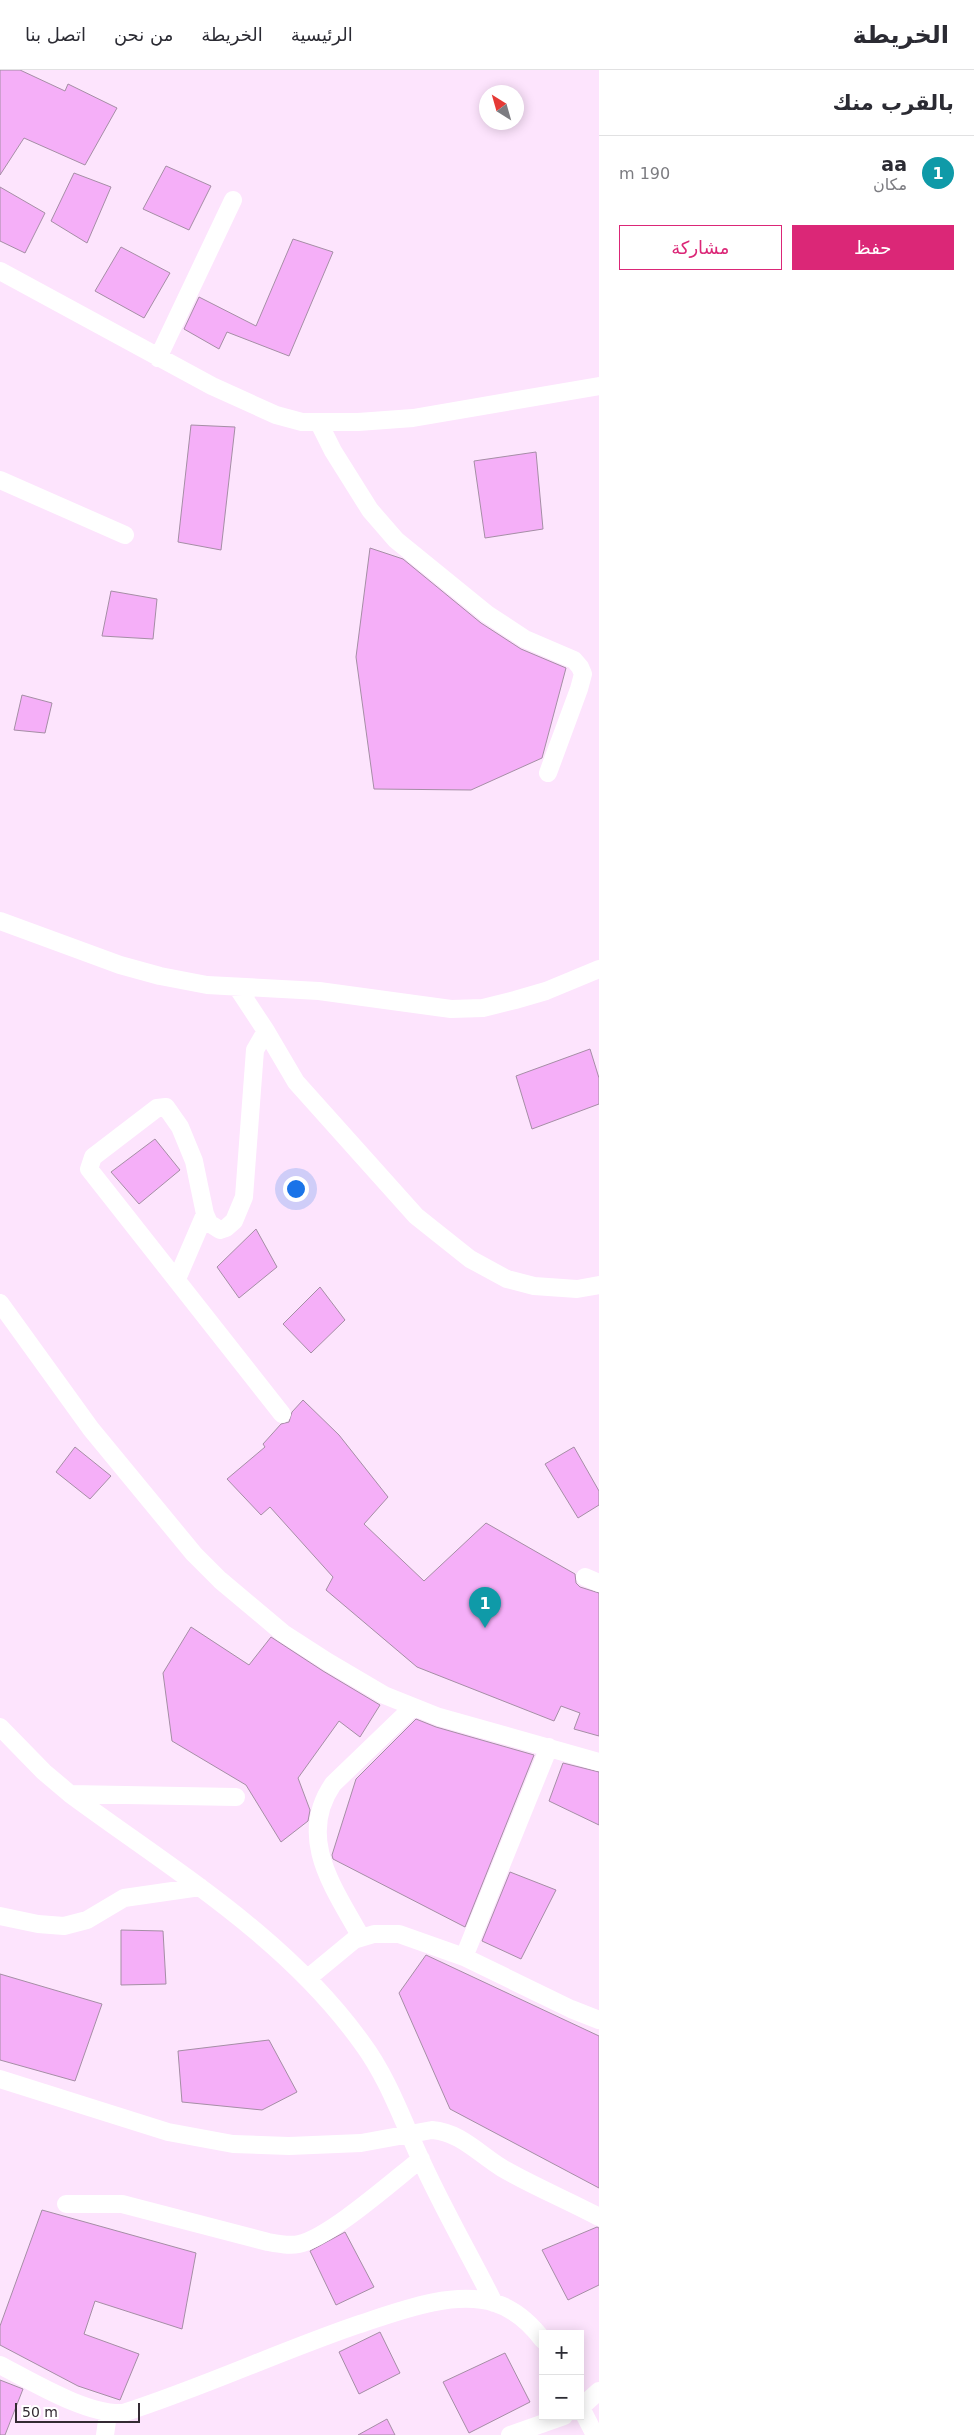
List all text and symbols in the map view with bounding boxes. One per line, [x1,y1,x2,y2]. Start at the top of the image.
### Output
text: الخريطة [853,21,949,49]
text: اتصل بنا [25,24,86,45]
text: من نحن [114,24,173,45]
text: الخريطة [201,24,263,45]
text: الرئيسية [291,24,353,45]
north arrow [479,85,524,130]
text: بالقرب منك [833,91,954,115]
text: aa [881,153,907,175]
text: 190 m [619,164,670,183]
text: 1 [932,164,944,183]
text: مكان [873,175,907,194]
button: مشاركة [619,225,782,270]
button: حفظ [792,225,954,270]
your location [283,1176,309,1202]
pin: 1 [469,1587,501,1628]
map controls [539,2330,584,2420]
button: + [539,2330,584,2375]
button: − [539,2375,584,2420]
scale bar [15,2400,140,2423]
text: 50 m [22,2404,58,2420]

